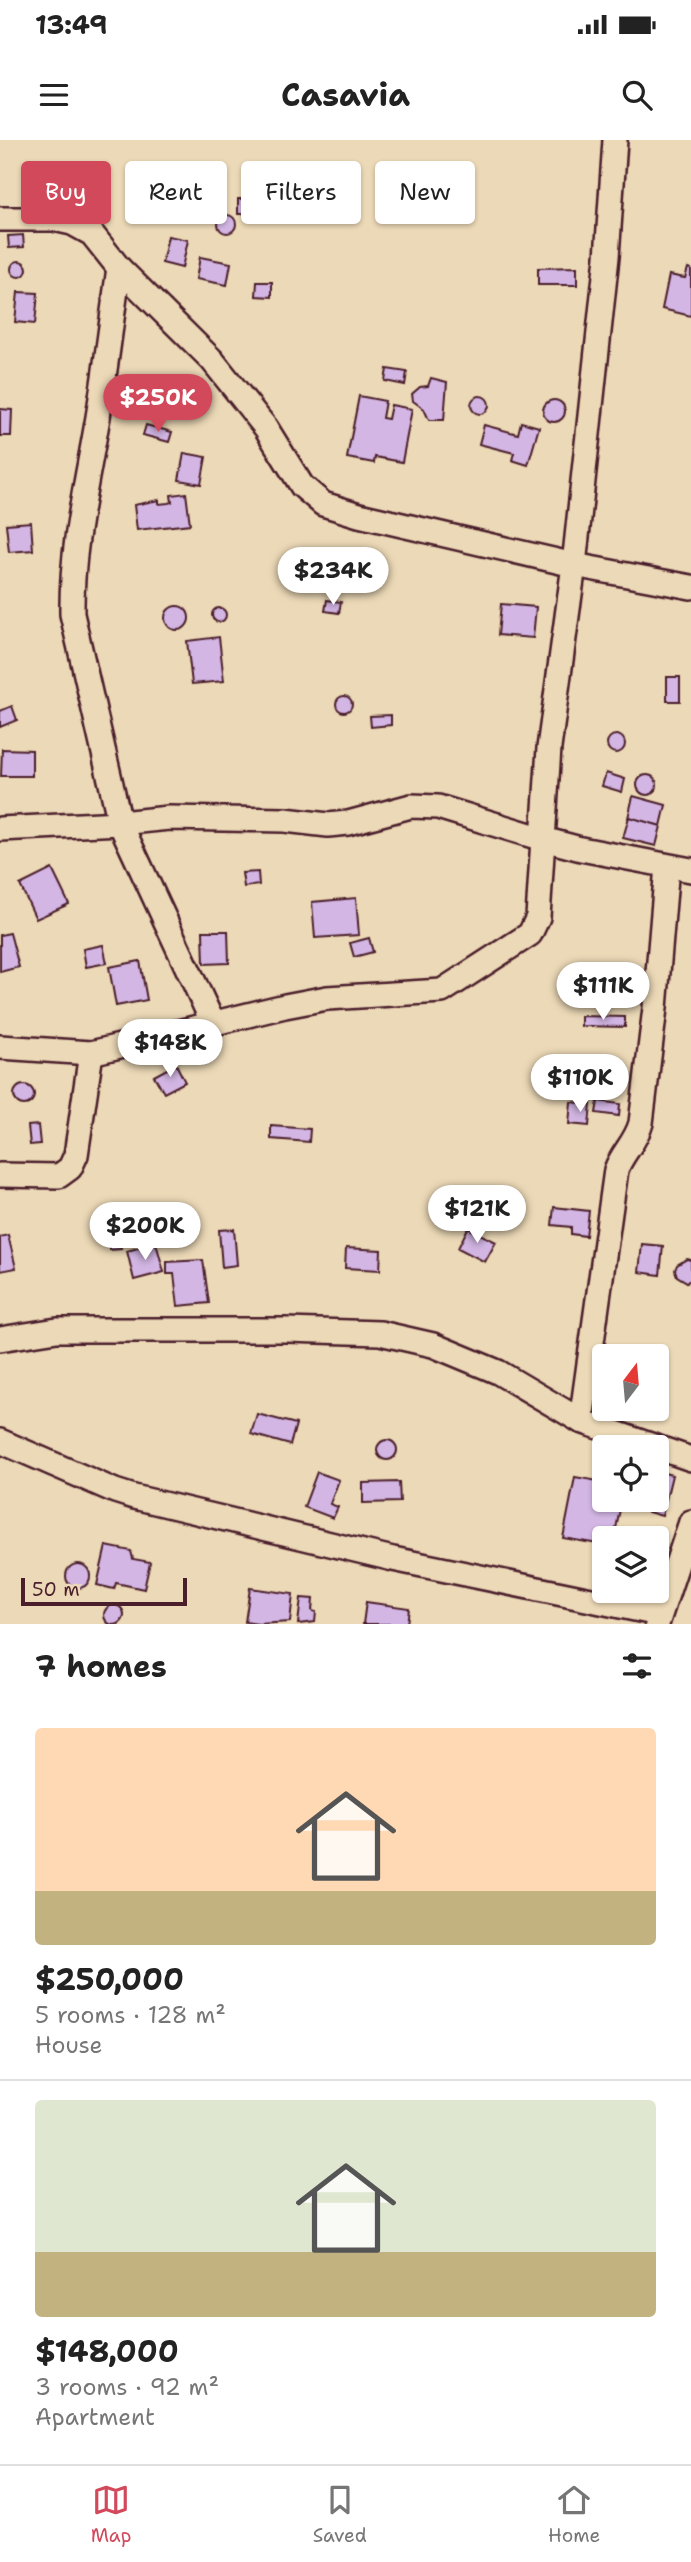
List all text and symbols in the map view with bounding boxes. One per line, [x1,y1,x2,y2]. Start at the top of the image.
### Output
text: 13:49 [35,7,107,42]
text: Casavia [281,73,410,116]
icon: menu [35,76,73,114]
icon: search [618,76,656,114]
chip: Buy [21,161,111,224]
chip: Rent [125,161,227,224]
chip: Filters [241,161,361,224]
chip: New [375,161,475,224]
pin: $250K [109,374,207,434]
text: $250K [119,382,197,412]
pin: $234K [284,547,382,607]
text: $234K [294,555,372,585]
pin: $111K [554,962,652,1022]
text: $111K [573,970,633,1000]
pin: $148K [121,1020,219,1079]
text: $148K [134,1027,206,1057]
pin: $110K [531,1054,629,1114]
text: $110K [547,1062,613,1092]
pin: $121K [428,1186,526,1245]
text: $121K [444,1193,510,1223]
pin: $200K [96,1202,194,1262]
text: $200K [106,1210,184,1240]
north arrow [592,1344,668,1421]
map controls [592,1344,669,1603]
button: locate [592,1435,669,1512]
button: layers [592,1526,669,1603]
scale bar [21,1575,187,1607]
text: 50 m [32,1577,80,1602]
text: 7 homes [35,1646,167,1687]
icon: filters [618,1647,656,1685]
icon: home [283,1773,409,1899]
text: $250,000 [35,1959,184,2000]
text: 5 rooms · 128 m² [35,2000,226,2030]
text: House [35,2030,103,2060]
icon: home [283,2145,409,2271]
text: $148,000 [35,2331,179,2372]
text: 3 rooms · 92 m² [35,2372,219,2402]
text: Apartment [35,2402,155,2432]
tab: Map [91,2481,131,2548]
tab: Saved [313,2481,367,2548]
tab: Home [548,2481,600,2548]

